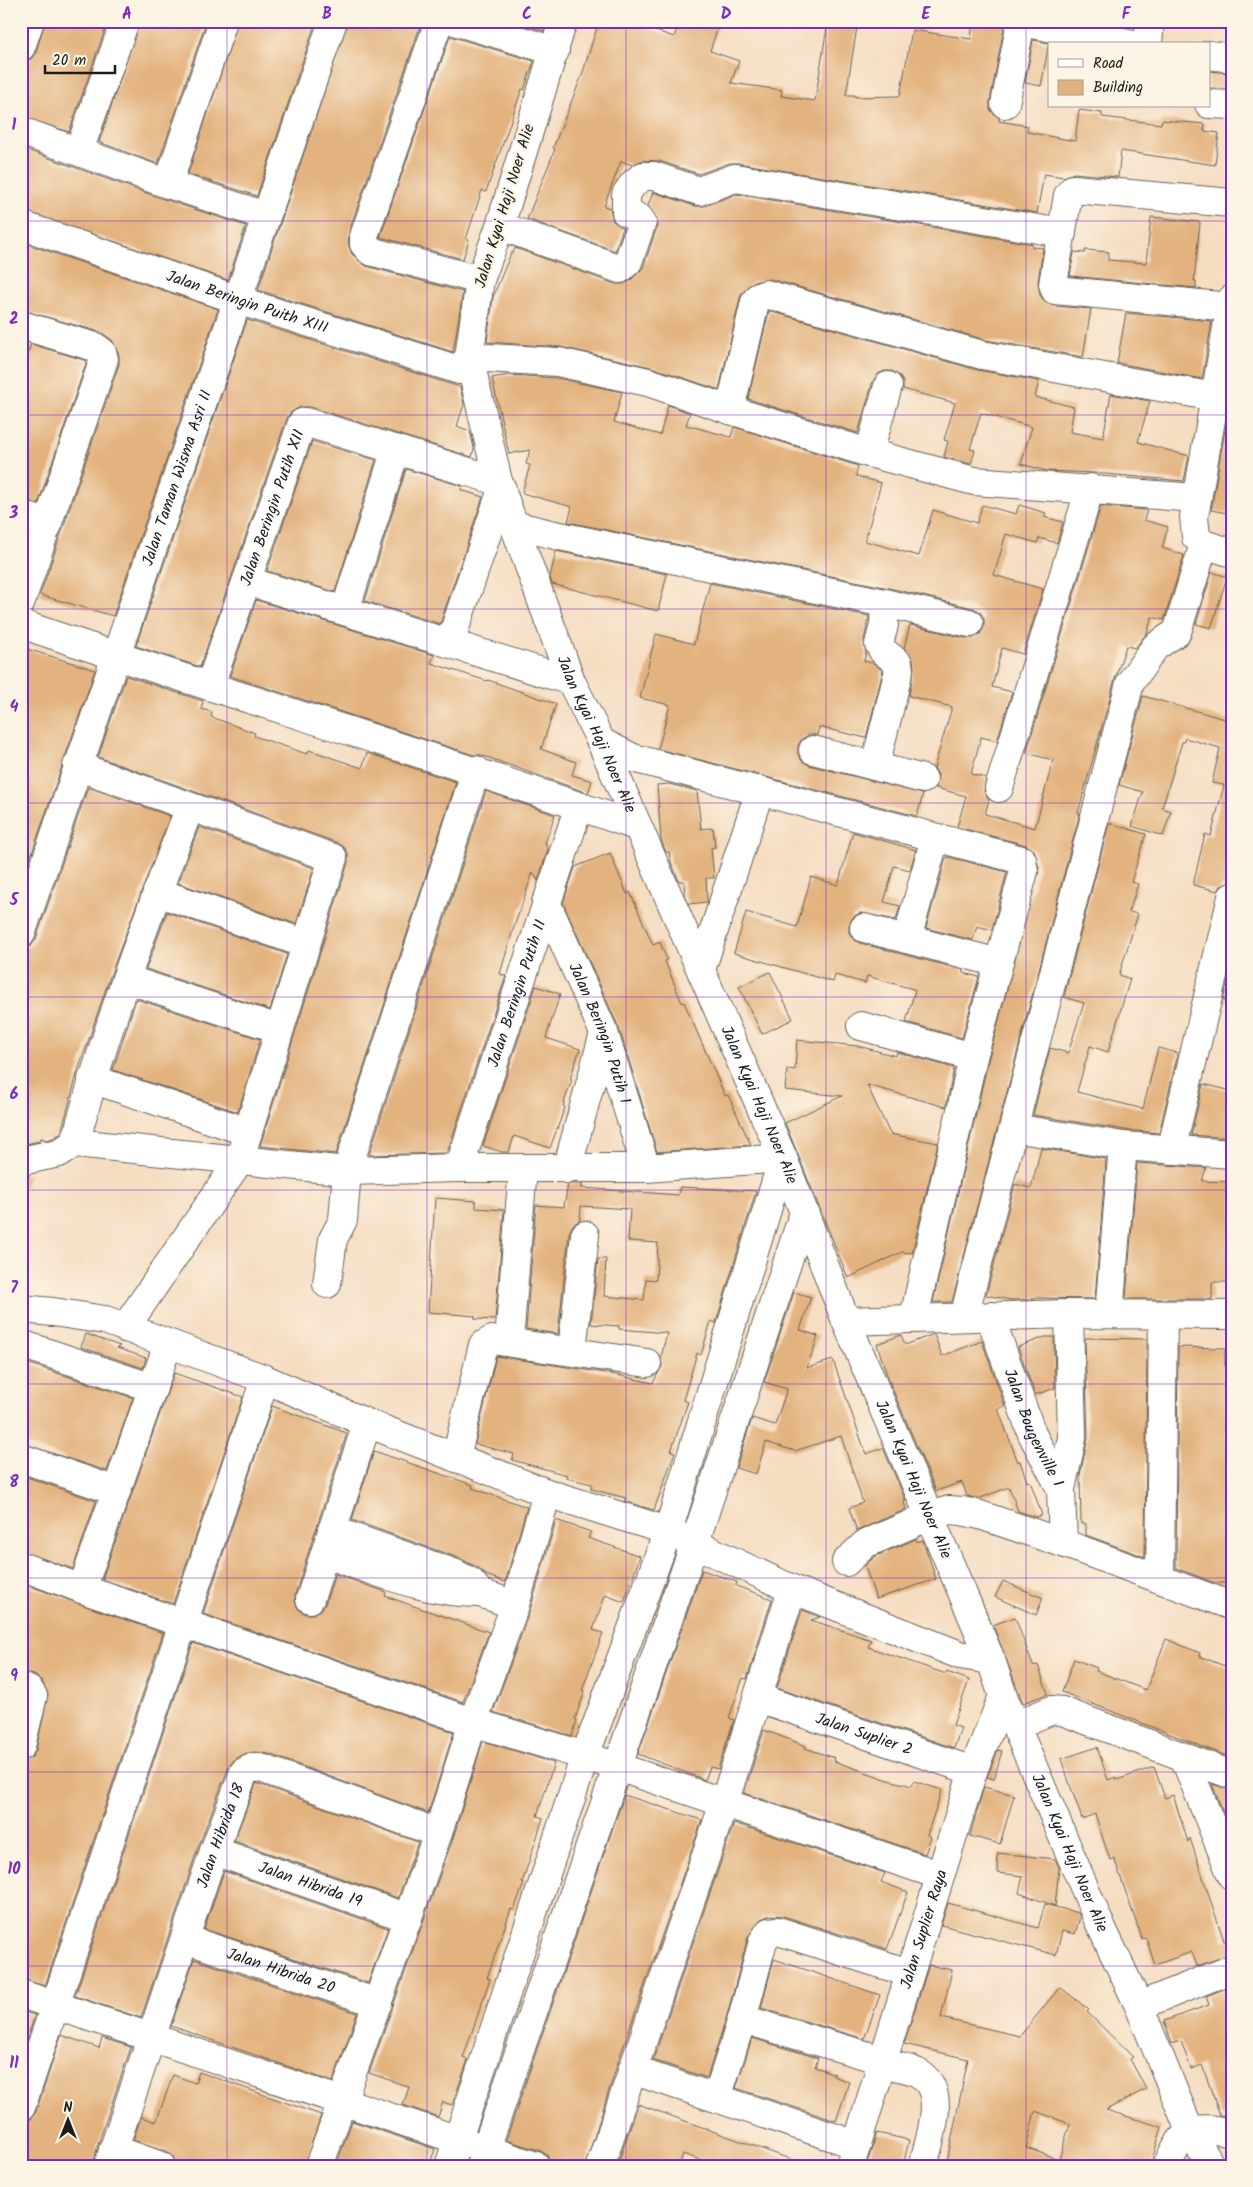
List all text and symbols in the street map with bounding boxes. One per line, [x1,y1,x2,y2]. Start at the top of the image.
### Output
text: A [122,2,132,27]
text: B [322,2,332,27]
text: C [522,2,532,27]
text: D [721,2,732,27]
text: E [922,2,932,27]
text: F [1122,2,1132,27]
scale bar [45,42,115,74]
legend [1048,42,1210,108]
text: 20 m [52,49,86,73]
text: Road [1093,52,1124,76]
text: Building [1093,76,1143,100]
text: 1 [12,113,17,138]
street label: Jalan Kyai Haji Noer Alie [468,121,542,291]
street label: Jalan Beringin Puith XIII [163,264,331,340]
text: 2 [9,307,19,332]
street label: Jalan Taman Wisma Asri II [135,386,219,569]
street label: Jalan Beringin Putih XII [233,426,311,589]
text: 3 [9,501,19,526]
street label: Jalan Kyai Haji Noer Alie [550,652,643,817]
text: 4 [10,695,19,720]
text: 5 [9,888,20,913]
street label: Jalan Beringin Putih II [481,916,553,1070]
street label: Jalan Beringin Putih I [562,959,638,1107]
street label: Jalan Kyai Haji Noer Alie [714,1022,804,1188]
text: 6 [10,1082,19,1107]
text: 7 [10,1276,18,1301]
street label: Jalan Bougenville I [997,1365,1070,1491]
street label: Jalan Kyai Haji Noer Alie [869,1396,959,1562]
text: 8 [9,1470,19,1495]
text: 9 [10,1664,18,1689]
street label: Jalan Suplier 2 [812,1706,916,1762]
street label: Jalan Kyai Haji Noer Alie [1025,1770,1115,1937]
street label: Jalan Hibrida 18 [190,1779,251,1891]
street label: Jalan Hibrida 19 [255,1855,366,1914]
text: 10 [7,1857,21,1882]
street label: Jalan Suplier Raya [893,1866,954,1992]
street label: Jalan Hibrida 20 [223,1941,338,2000]
text: 11 [9,2051,19,2076]
north arrow [42,2094,92,2144]
text: N [64,2097,73,2119]

